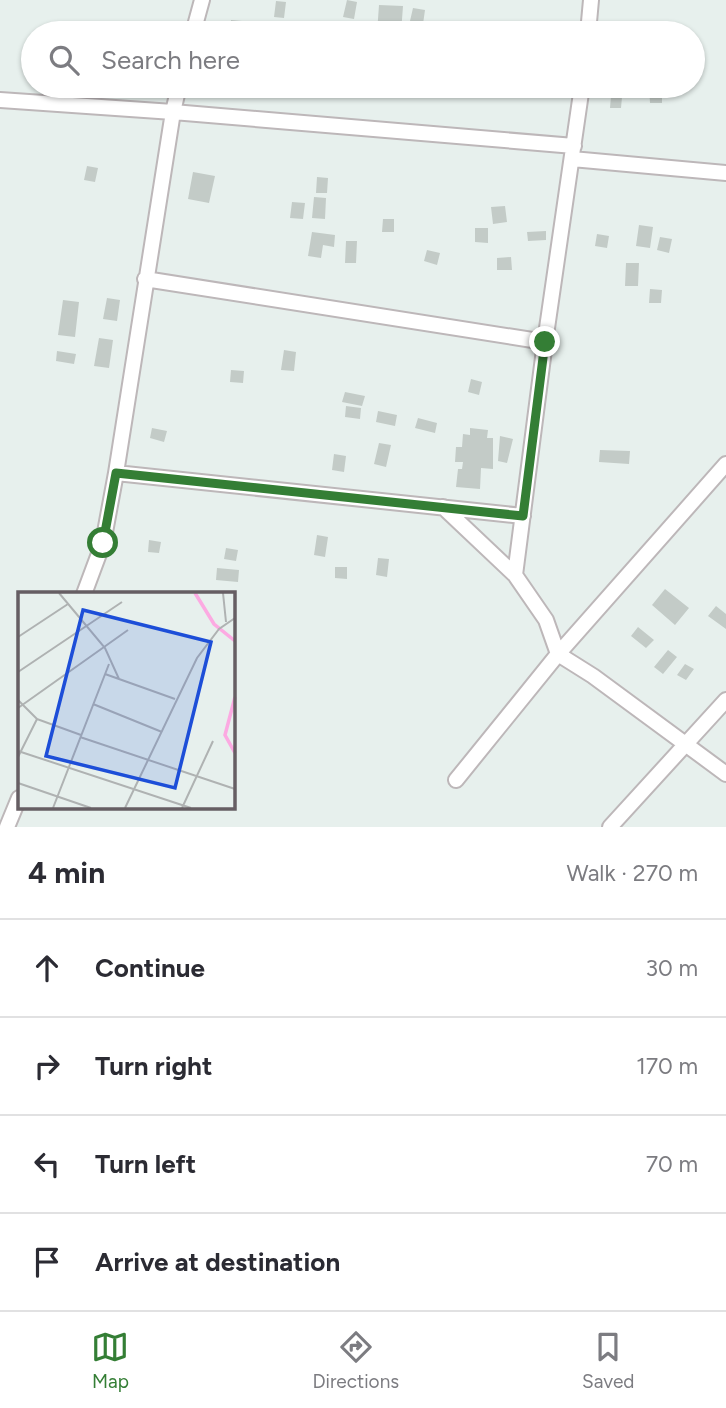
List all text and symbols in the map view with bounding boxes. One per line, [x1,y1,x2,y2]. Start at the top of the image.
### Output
search box [21,21,705,98]
icon: search [45,41,83,79]
text: Search here [101,44,240,76]
route end [529,326,560,357]
route start [87,527,118,558]
inset map [18,592,234,810]
text: 4 min [28,854,105,891]
text: Walk · 270 m [567,859,698,887]
icon: ahead [28,949,66,987]
text: Continue [95,952,205,984]
text: 30 m [645,954,698,982]
icon: right [28,1047,66,1085]
text: Turn right [95,1050,212,1082]
text: 170 m [636,1052,698,1080]
icon: left [28,1145,66,1183]
text: Turn left [95,1148,196,1180]
text: 70 m [646,1150,698,1178]
icon: arrive [28,1243,66,1281]
text: Arrive at destination [95,1246,340,1278]
tab: Map [91,1328,129,1393]
tab: Directions [312,1328,399,1393]
tab: Saved [582,1328,634,1393]

